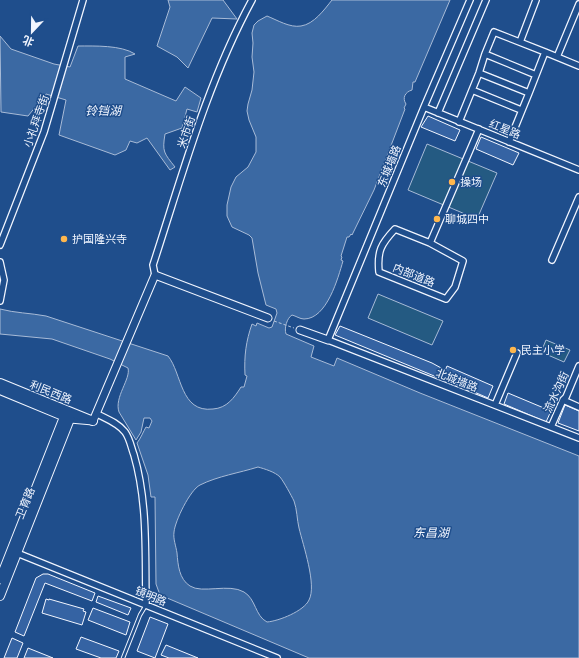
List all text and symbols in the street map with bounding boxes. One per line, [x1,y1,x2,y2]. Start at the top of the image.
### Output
north arrow [12,12,52,52]
text: 北 [21,33,36,50]
street label: 小礼拜寺街 [20,93,52,149]
water label: 铃铛湖 [85,103,123,118]
street label: 米市街 [174,114,198,150]
street label: 红星路 [487,116,523,142]
street label: 东城墙路 [374,143,404,189]
place label: 操场 [460,175,482,189]
marker: 操场 [447,177,457,187]
place label: 聊城四中 [445,212,489,226]
marker: 聊城四中 [432,214,442,224]
place label: 护国隆兴寺 [72,232,127,246]
marker: 护国隆兴寺 [59,234,69,244]
street label: 内部道路 [391,260,437,290]
place label: 民主小学 [521,343,565,357]
marker: 民主小学 [508,345,518,355]
street label: 北城墙路 [434,366,480,394]
street label: 流水沟街 [540,369,572,415]
street label: 利民西路 [28,377,74,407]
street label: 卫育路 [12,485,38,521]
water label: 东昌湖 [413,525,451,540]
street label: 镜明路 [133,583,169,609]

